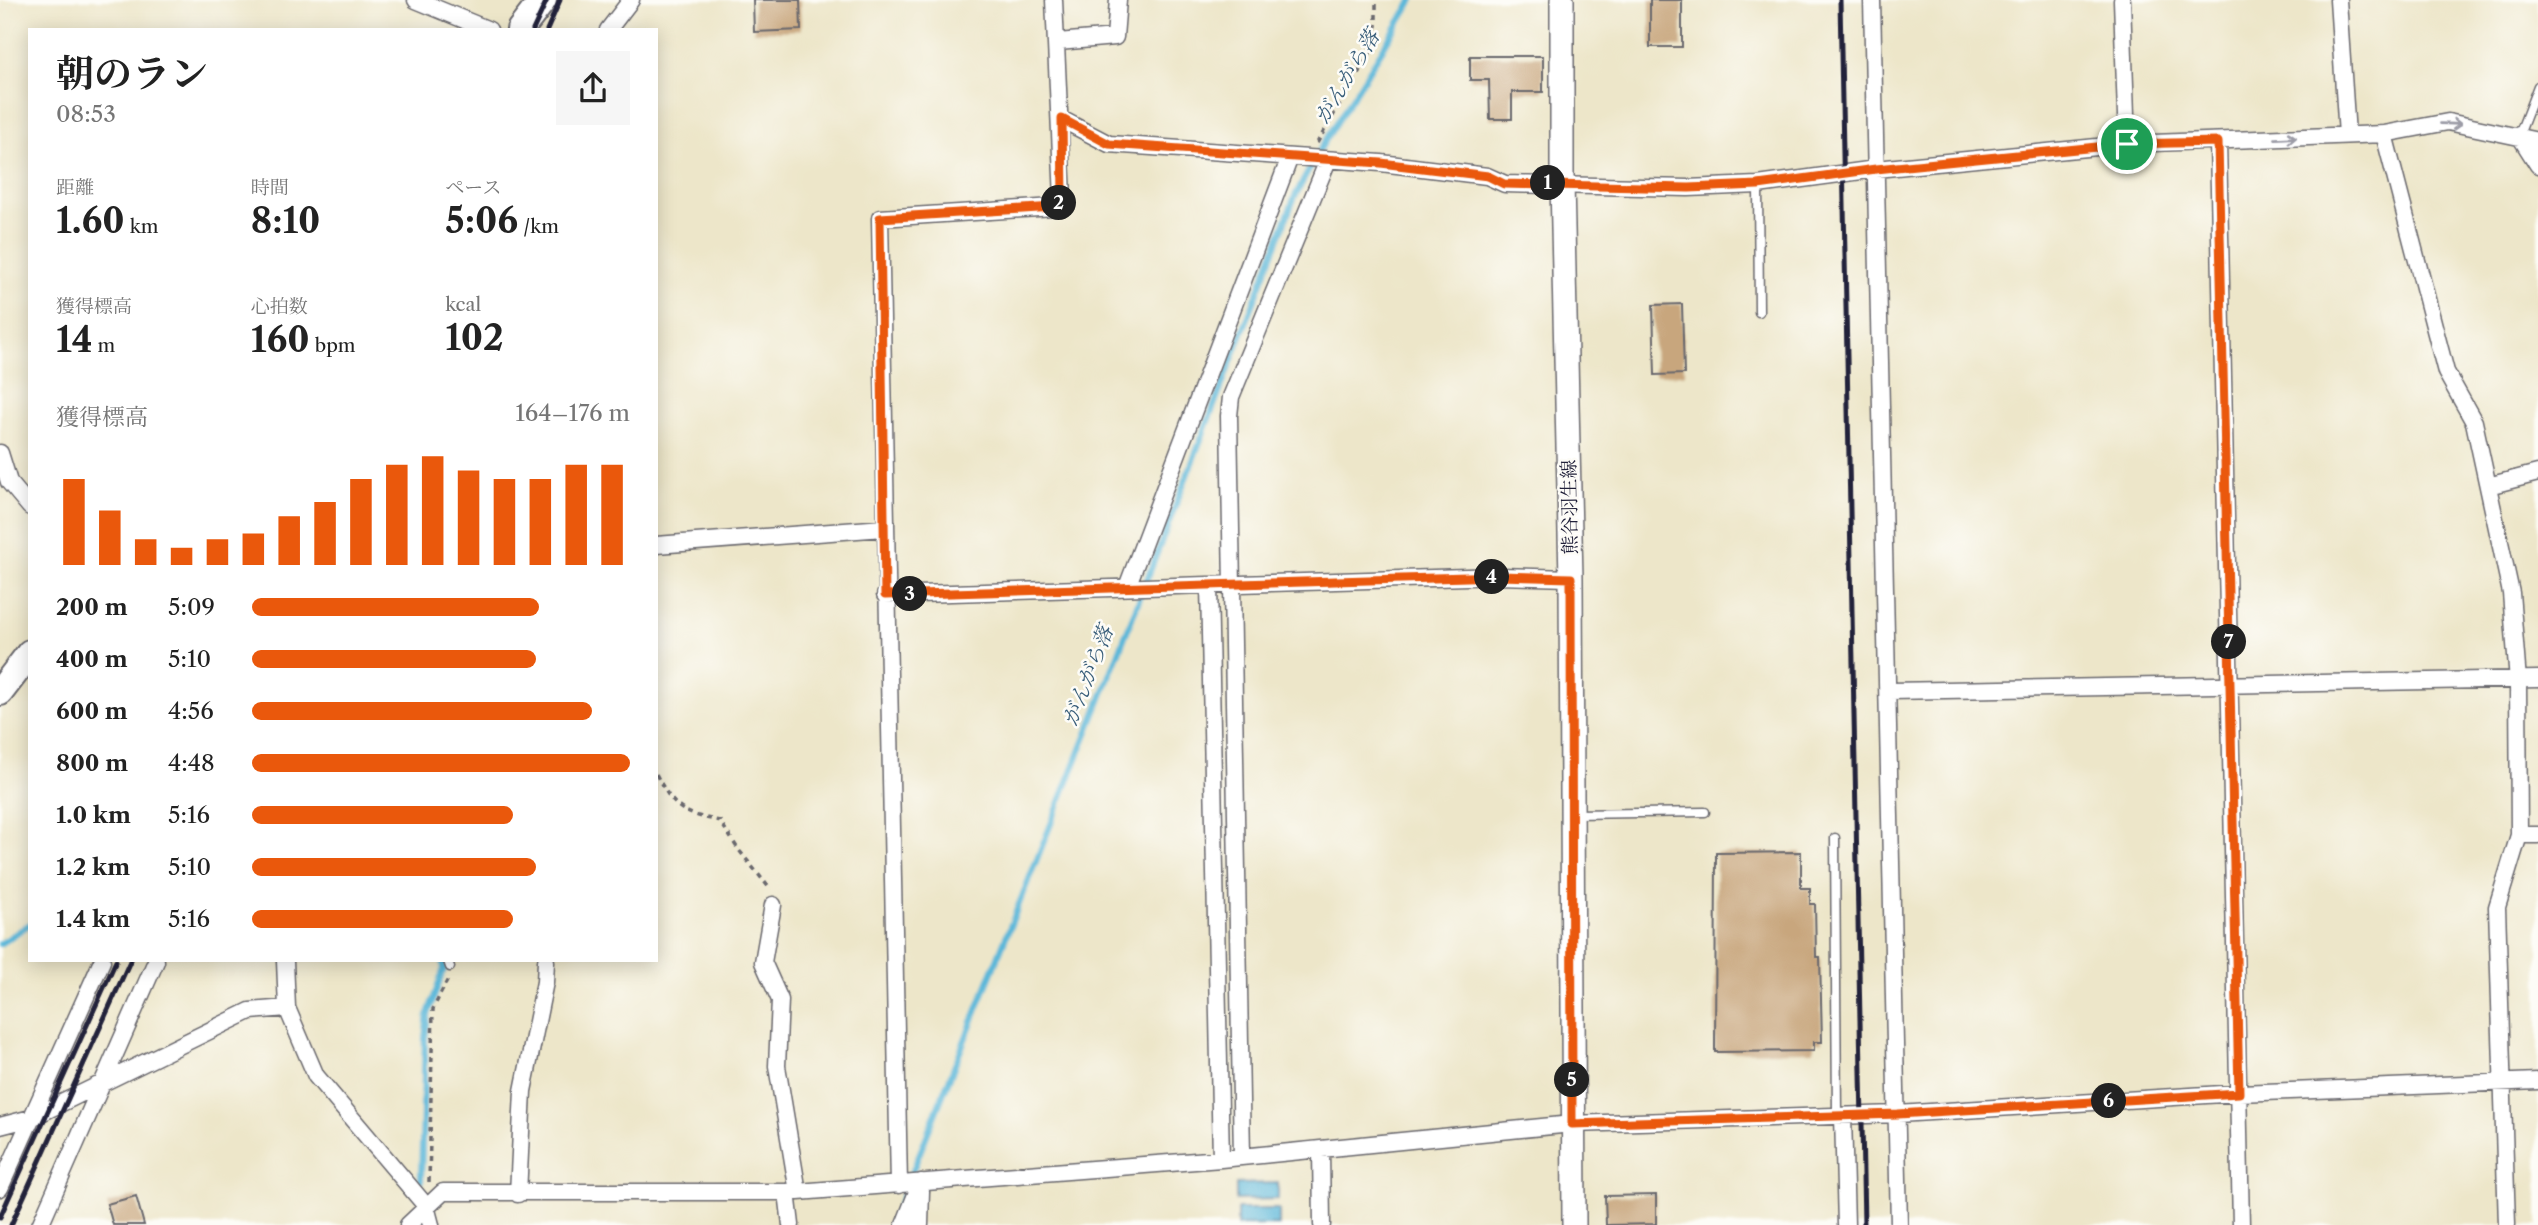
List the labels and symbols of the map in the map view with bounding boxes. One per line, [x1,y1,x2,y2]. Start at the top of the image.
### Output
water label: がんがら落 [1309,23,1386,128]
pin [2097,114,2157,174]
one-way arrow [2439,117,2462,130]
one-way arrow [2274,132,2297,145]
pin: 1 [1530,166,1566,200]
pin: 2 [1042,186,1076,220]
street label: 熊谷羽生線 [1557,459,1582,555]
pin: 4 [1474,560,1510,594]
pin: 3 [892,576,928,612]
water label: がんがら落 [1057,620,1119,729]
pin: 7 [2212,624,2246,660]
pin: 5 [1554,1062,1590,1098]
pin: 6 [2092,1084,2126,1118]

